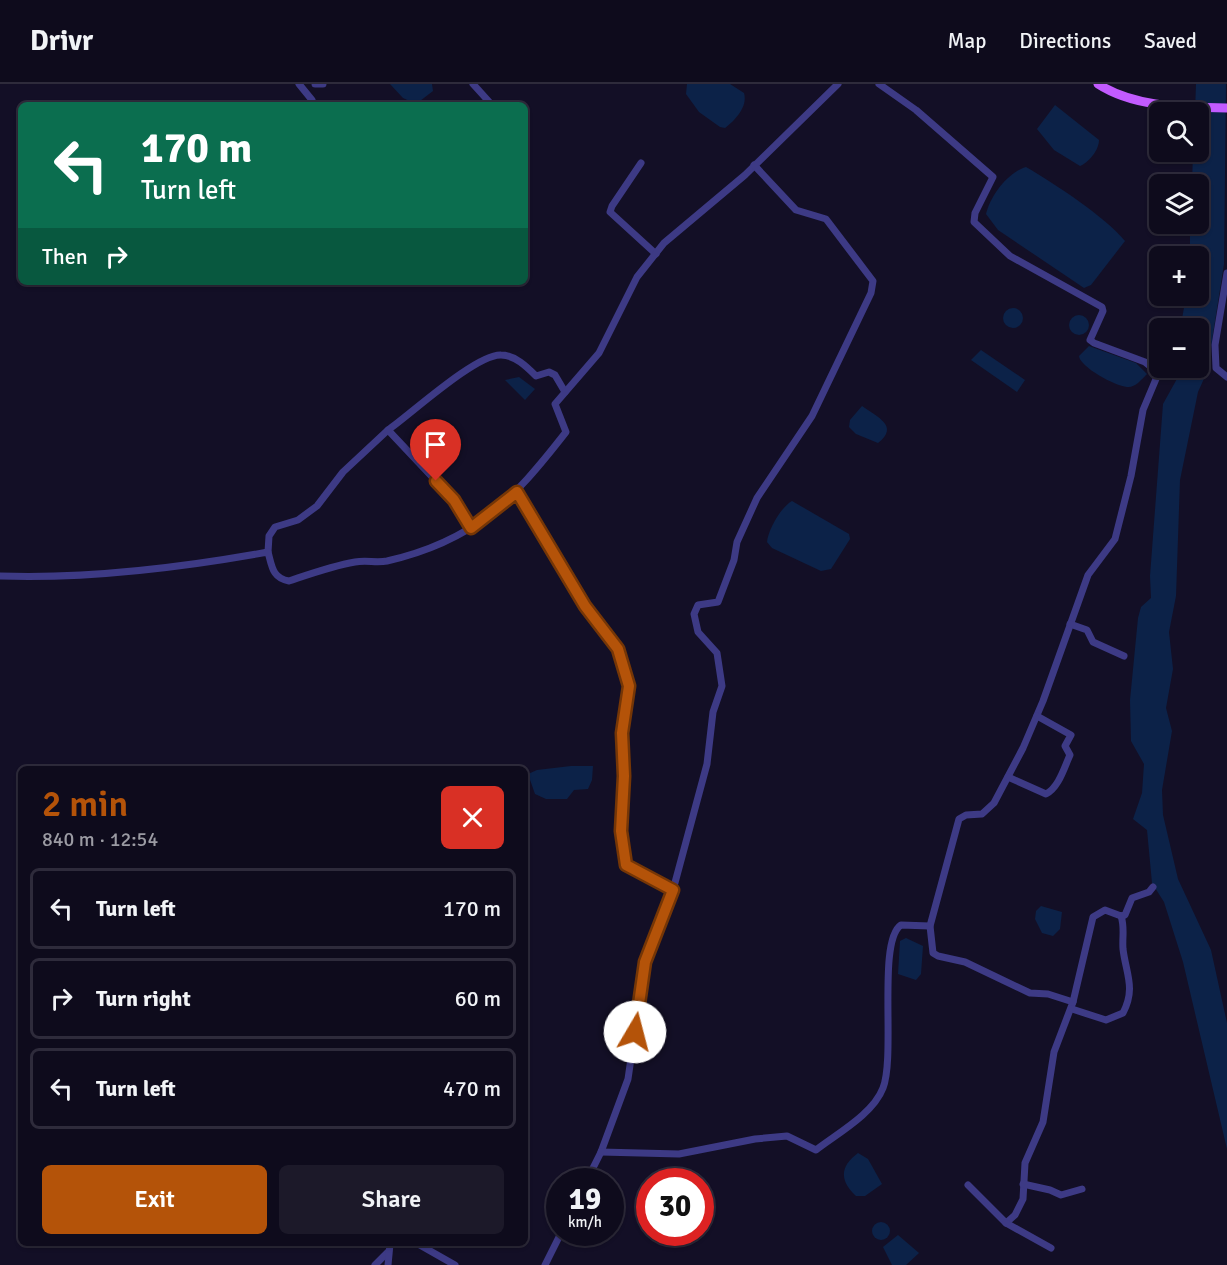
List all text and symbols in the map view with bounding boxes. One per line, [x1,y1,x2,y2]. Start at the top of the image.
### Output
text: Drivr [30,24,93,58]
text: Map [948,28,986,54]
text: Directions [1019,28,1111,54]
text: Saved [1144,28,1197,54]
map controls [1149,102,1209,378]
button: search [1149,102,1209,162]
text: 170 m [141,123,252,174]
icon: left [42,126,120,204]
text: Turn left [141,174,236,207]
button: layers [1149,174,1209,234]
icon: right [100,240,133,273]
text: Then [42,243,88,270]
button: + [1149,246,1209,306]
button: − [1149,318,1209,378]
pin [410,419,461,481]
icon: arrive [419,428,452,461]
text: 2 min [42,782,128,827]
button: close [441,786,504,849]
text: 840 m · 12:54 [42,827,158,852]
icon: left [45,892,78,925]
text: Turn left [96,895,176,922]
text: 170 m [443,895,501,922]
icon: right [45,982,78,1015]
text: Turn right [96,985,191,1012]
text: 60 m [455,985,501,1012]
position arrow [603,1000,667,1064]
icon: left [45,1072,78,1105]
text: Turn left [96,1075,176,1102]
text: 470 m [443,1075,501,1102]
button: Exit [42,1165,267,1234]
button: Share [279,1165,504,1234]
speed limit sign: 30 [636,1168,714,1246]
text: 19 [569,1181,601,1218]
text: km/h [568,1213,602,1231]

